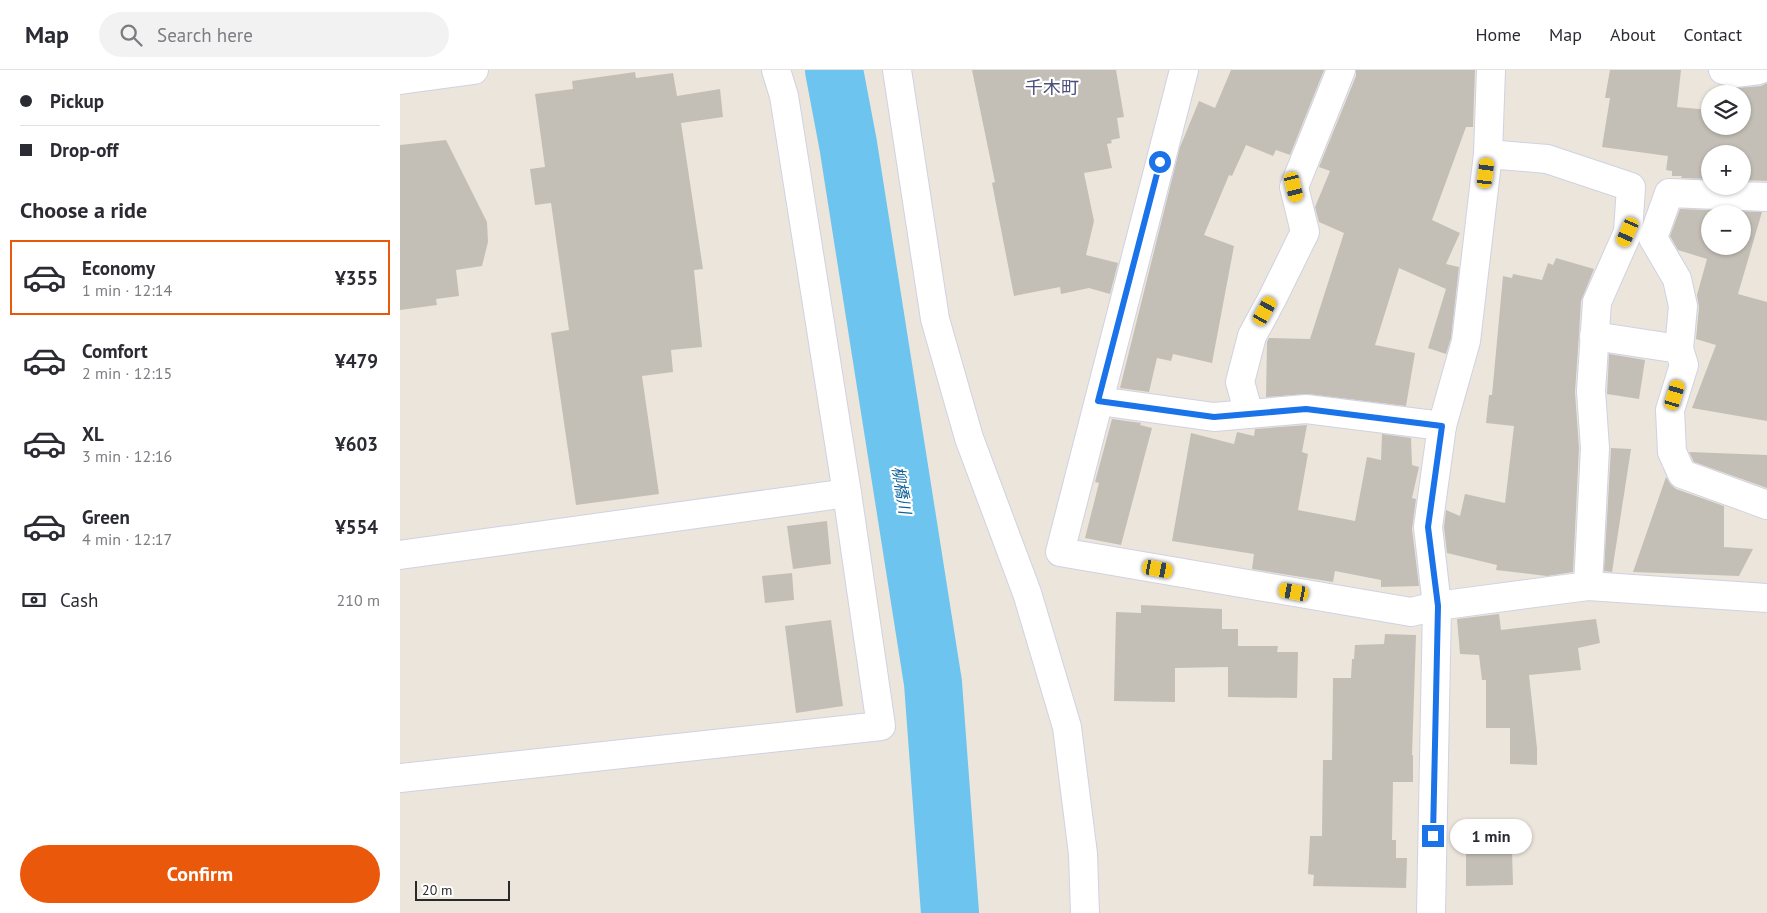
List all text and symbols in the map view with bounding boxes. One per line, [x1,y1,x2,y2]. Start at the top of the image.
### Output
search box [99,12,449,57]
text: Map [25,19,69,50]
icon: search [117,21,145,49]
text: Search here [157,23,253,47]
text: Home [1475,23,1521,46]
text: Map [1549,23,1582,46]
text: About [1610,23,1656,46]
text: Contact [1684,23,1742,46]
district label: 千木町 [1025,76,1079,99]
map controls [1701,85,1751,255]
button: layers [1701,85,1751,135]
text: Pickup [50,89,104,113]
text: Drop-off [50,138,118,162]
button: + [1701,145,1751,195]
route start [1149,151,1171,173]
car [1476,157,1495,189]
car [1283,171,1304,203]
text: Choose a ride [20,196,147,224]
button: − [1701,205,1751,255]
car [1615,215,1640,249]
icon: car [22,255,67,300]
text: Economy [82,256,155,280]
text: ¥355 [335,266,378,290]
text: 1 min · 12:14 [82,280,172,300]
car [1251,294,1278,328]
icon: car [22,338,67,383]
text: Comfort [82,339,148,363]
text: ¥479 [335,349,378,373]
text: 2 min · 12:15 [82,363,172,383]
car [1663,378,1686,412]
icon: car [22,421,67,466]
text: XL [82,422,104,446]
text: ¥603 [335,432,378,456]
text: 3 min · 12:16 [82,446,172,466]
water label: 柳橋川 [888,465,916,517]
icon: car [22,504,67,549]
text: Green [82,505,130,529]
text: ¥554 [335,515,378,539]
text: 4 min · 12:17 [82,529,172,549]
car [1141,559,1174,579]
car [1277,582,1310,602]
icon: cash [20,586,48,614]
text: Cash [60,588,98,612]
text: 210 m [337,590,380,610]
callout: 1 min [1450,818,1533,854]
route end [1422,825,1444,847]
text: 1 min [1471,826,1511,846]
button: Confirm [20,845,380,903]
scale bar [415,878,510,901]
text: 20 m [422,881,452,899]

